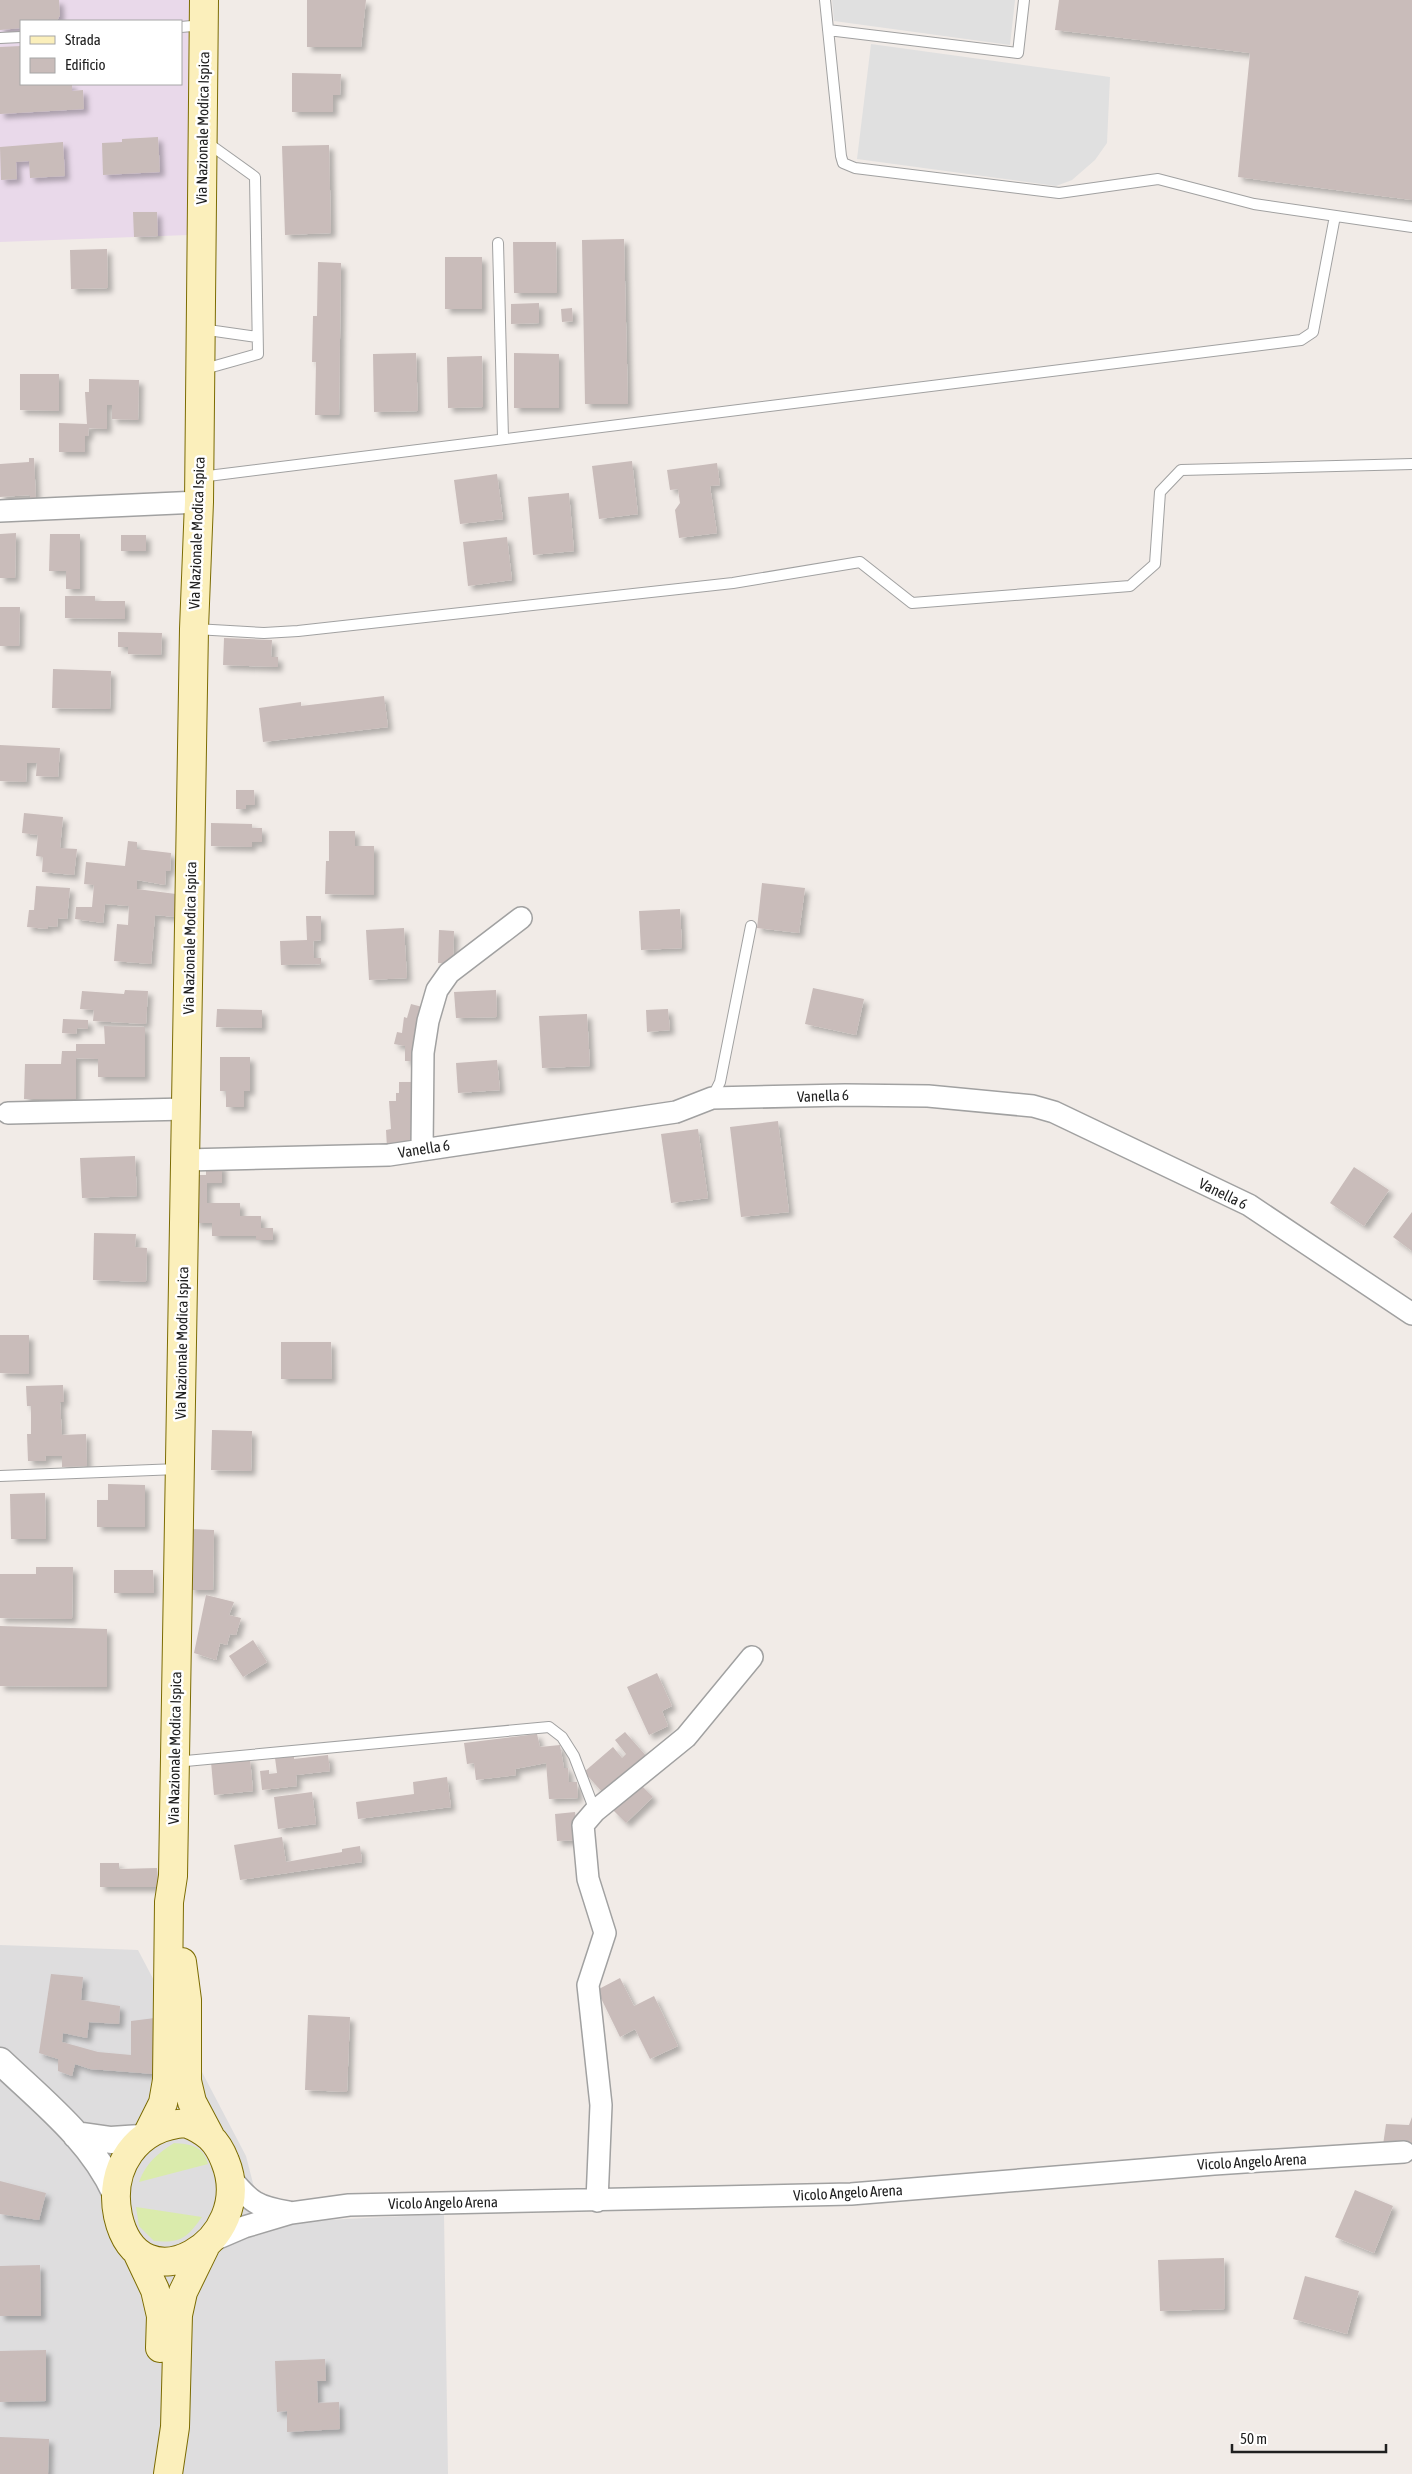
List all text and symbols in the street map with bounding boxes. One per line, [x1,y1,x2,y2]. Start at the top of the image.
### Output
legend [20,20,182,85]
text: Strada [65,31,101,48]
street label: Via Nazionale Modica Ispica [193,51,212,205]
text: Edificio [65,56,106,73]
street label: Via Nazionale Modica Ispica [185,456,208,610]
street label: Via Nazionale Modica Ispica [180,861,199,1015]
street label: Vanella 6 [797,1086,849,1105]
street label: Vanella 6 [397,1136,451,1161]
street label: Vanella 6 [1196,1175,1250,1213]
street label: Via Nazionale Modica Ispica [172,1266,191,1420]
street label: Via Nazionale Modica Ispica [165,1671,184,1825]
street label: Vicolo Angelo Arena [1197,2150,1307,2173]
street label: Vicolo Angelo Arena [793,2181,903,2204]
street label: Vicolo Angelo Arena [388,2193,498,2212]
scale bar [1232,2422,1386,2454]
text: 50 m [1240,2430,1267,2447]

